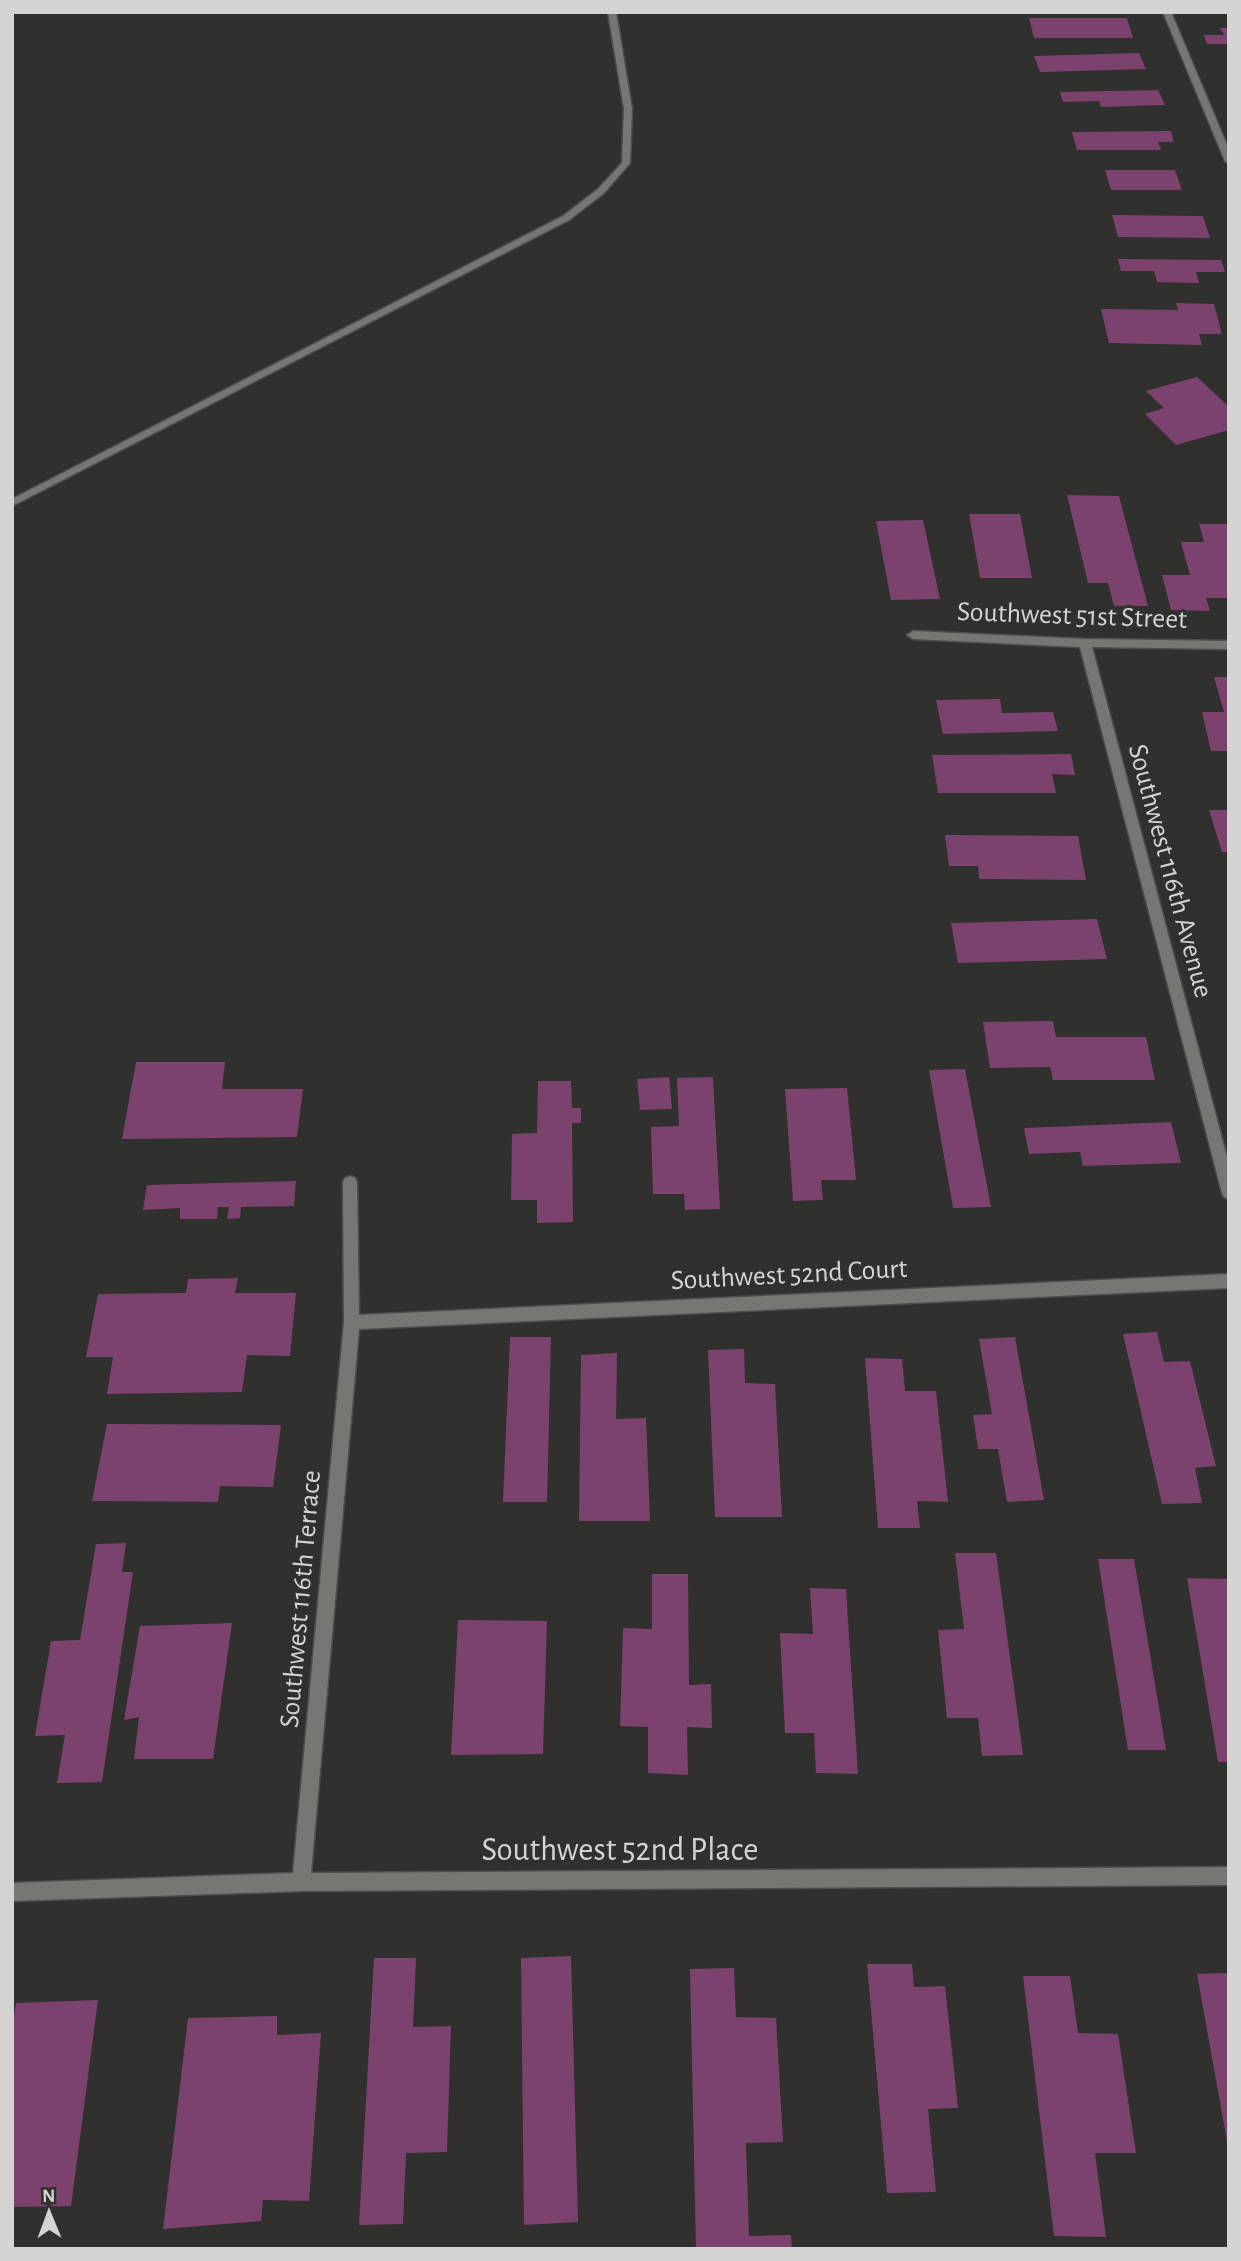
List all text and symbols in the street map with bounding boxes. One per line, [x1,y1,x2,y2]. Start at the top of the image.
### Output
street label: Southwest 51st Street [957,598,1188,634]
street label: Southwest 116th Avenue [1123,741,1217,1001]
street label: Southwest 52nd Court [670,1255,908,1295]
street label: Southwest 116th Terrace [276,1469,326,1729]
street label: Southwest 52nd Place [481,1834,759,1867]
north arrow [14,2177,84,2247]
text: N [42,2187,56,2206]

